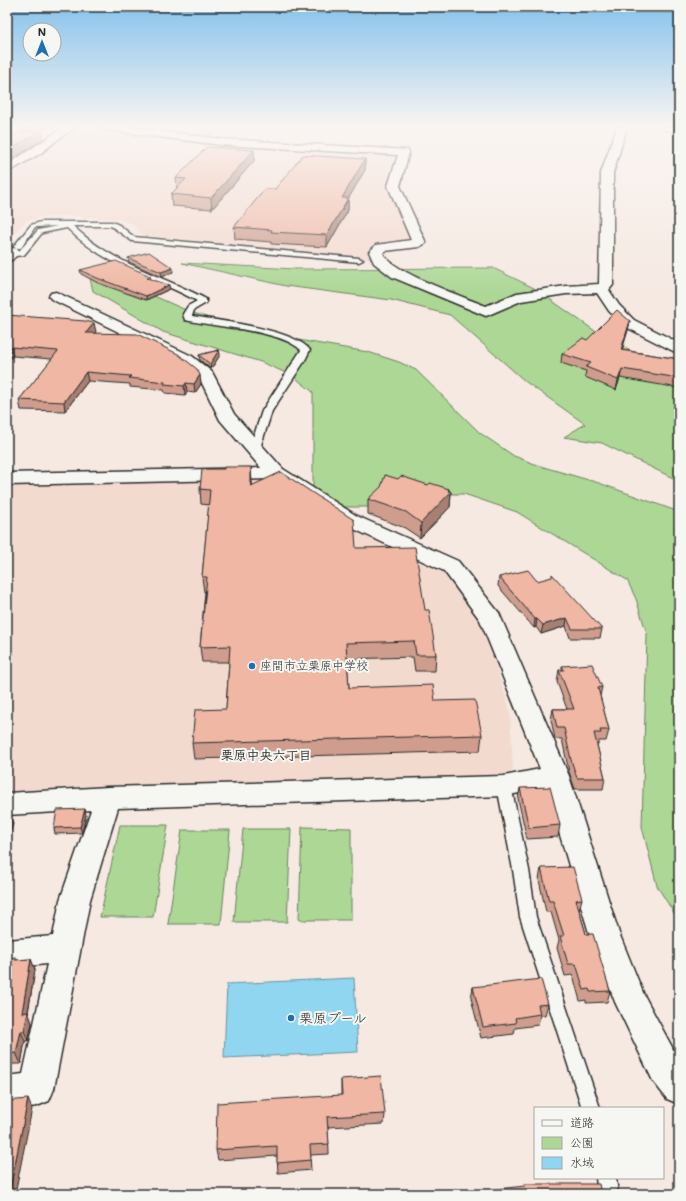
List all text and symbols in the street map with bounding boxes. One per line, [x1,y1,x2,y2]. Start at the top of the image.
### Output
north arrow [22,22,62,62]
text: N [38,24,46,39]
place label: 座間市立栗原中学校 [260,657,368,673]
marker: 座間市立栗原中学校 [247,661,257,671]
district label: 栗原中央六丁目 [220,746,312,763]
place label: 栗原プール [299,1008,367,1027]
marker: 栗原プール [286,1013,296,1023]
legend [534,1107,664,1179]
text: 道路 [570,1114,594,1130]
text: 公園 [570,1134,594,1150]
text: 水域 [570,1154,594,1170]

